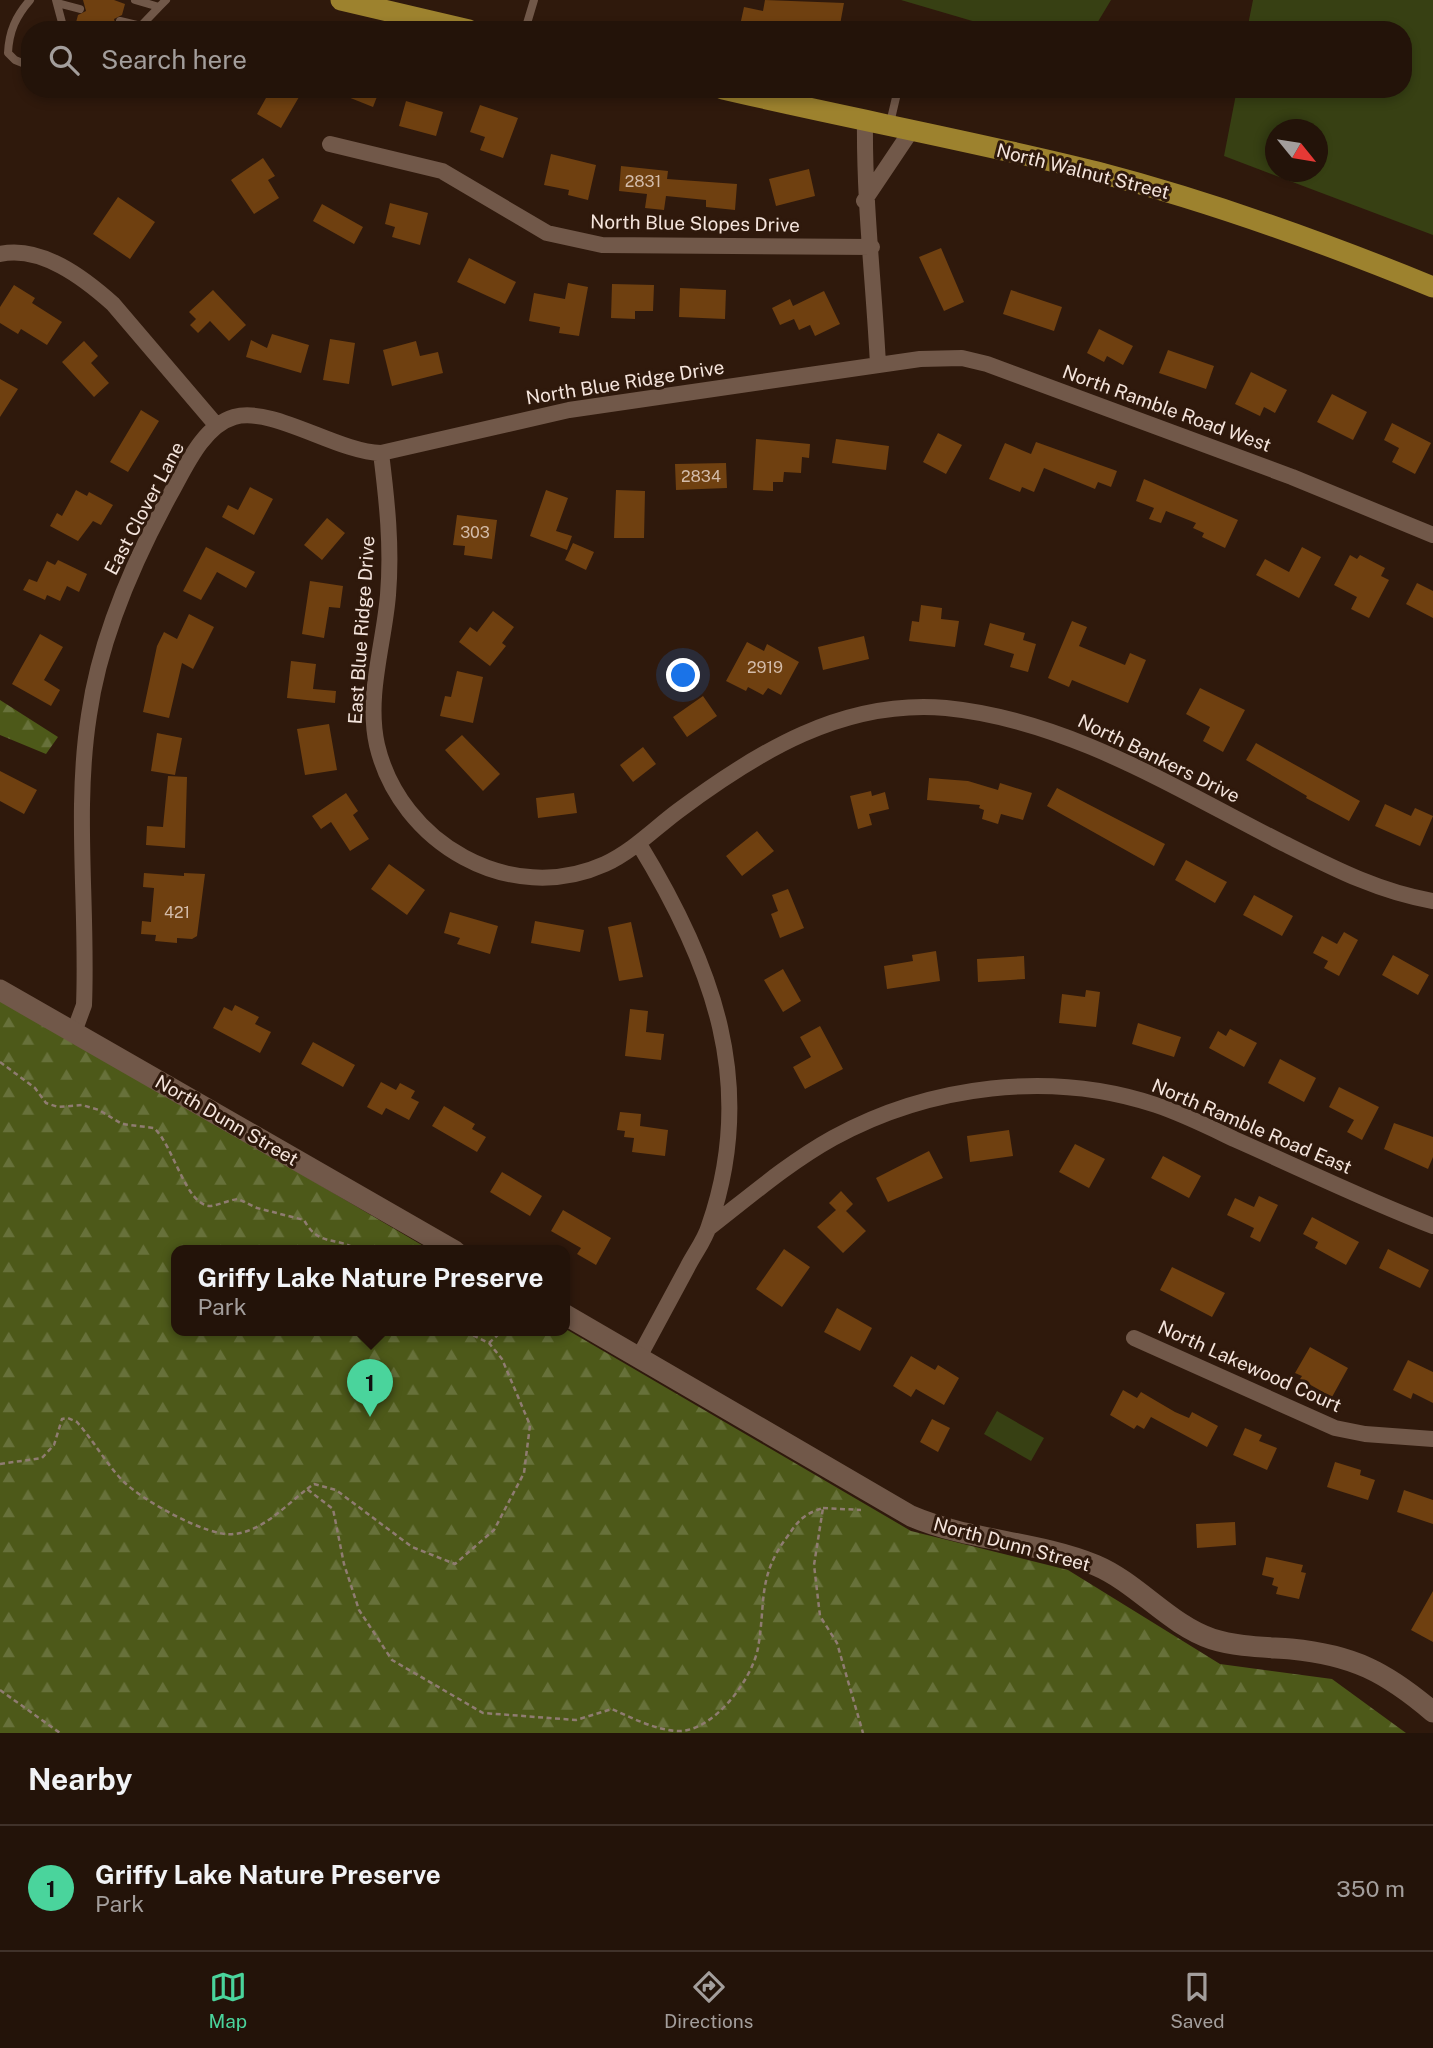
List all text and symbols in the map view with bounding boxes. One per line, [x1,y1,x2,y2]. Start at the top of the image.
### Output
search box [21,21,1412,98]
icon: search [45,41,83,79]
text: Search here [101,44,247,75]
north arrow [1265,119,1328,182]
street label: North Walnut Street [994,139,1172,203]
house number: 2831 [625,172,661,191]
street label: North Blue Slopes Drive [590,210,800,236]
street label: North Blue Ridge Drive [524,355,726,409]
street label: North Ramble Road West [1060,360,1274,456]
street label: East Clover Lane [100,438,188,578]
house number: 2834 [681,467,721,486]
house number: 303 [460,523,490,542]
street label: East Blue Ridge Drive [343,535,379,725]
your location [666,658,700,692]
house number: 2919 [747,658,783,677]
street label: North Bankers Drive [1075,709,1243,807]
house number: 421 [164,903,190,922]
street label: North Dunn Street [152,1070,302,1170]
street label: North Ramble Road East [1149,1074,1355,1178]
popup [171,1245,570,1336]
text: Griffy Lake Nature Preserve [198,1262,543,1293]
text: Park [198,1293,247,1320]
street label: North Lakewood Court [1155,1316,1345,1416]
pin: 1 [347,1359,393,1417]
street label: North Dunn Street [931,1512,1093,1576]
text: Nearby [28,1761,132,1797]
text: Griffy Lake Nature Preserve [95,1859,441,1890]
text: 1 [46,1875,56,1902]
text: 350 m [1336,1875,1405,1902]
text: Park [95,1890,144,1917]
tab: Map [208,1968,247,2032]
tab: Directions [664,1968,753,2032]
tab: Saved [1170,1968,1225,2032]

